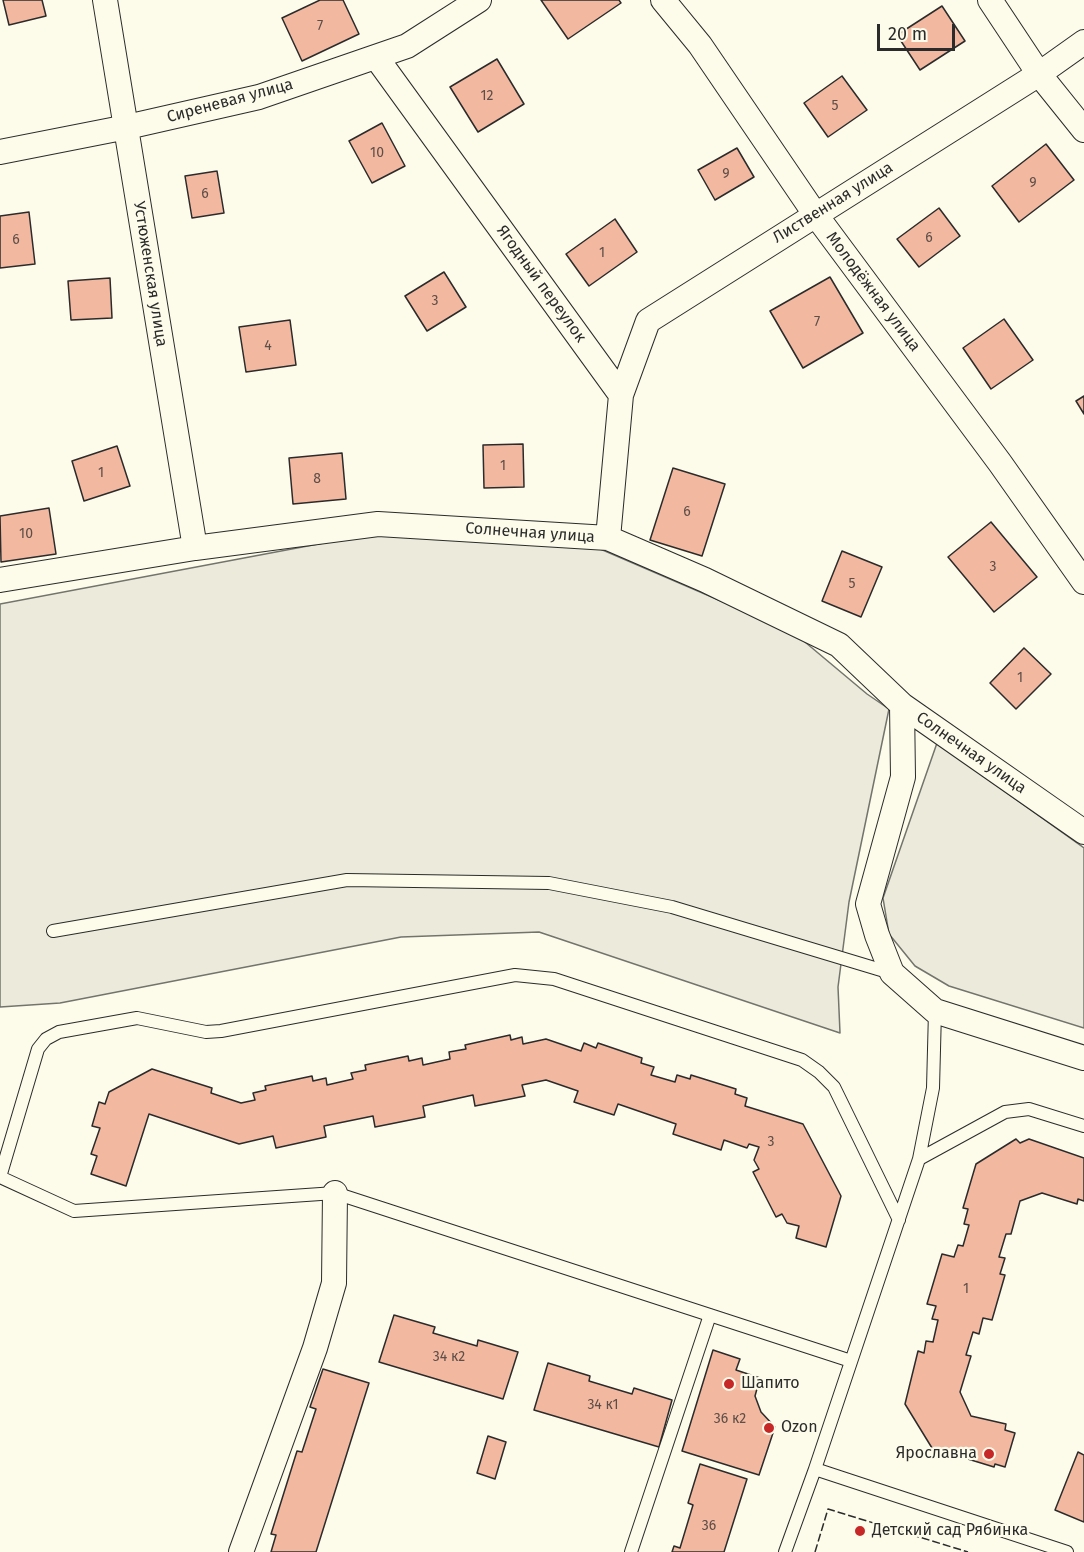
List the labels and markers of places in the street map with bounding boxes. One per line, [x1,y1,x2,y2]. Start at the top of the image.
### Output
place label: Шапито [741,1374,800,1394]
marker: Шапито [722,1377,736,1391]
place label: Ozon [781,1418,818,1438]
marker: Ozon [762,1421,776,1435]
place label: Ярославна [896,1444,977,1464]
marker: Ярославна [982,1447,996,1461]
place label: Детский сад Рябинка [872,1521,1028,1541]
marker: Детский сад Рябинка [853,1524,867,1538]

